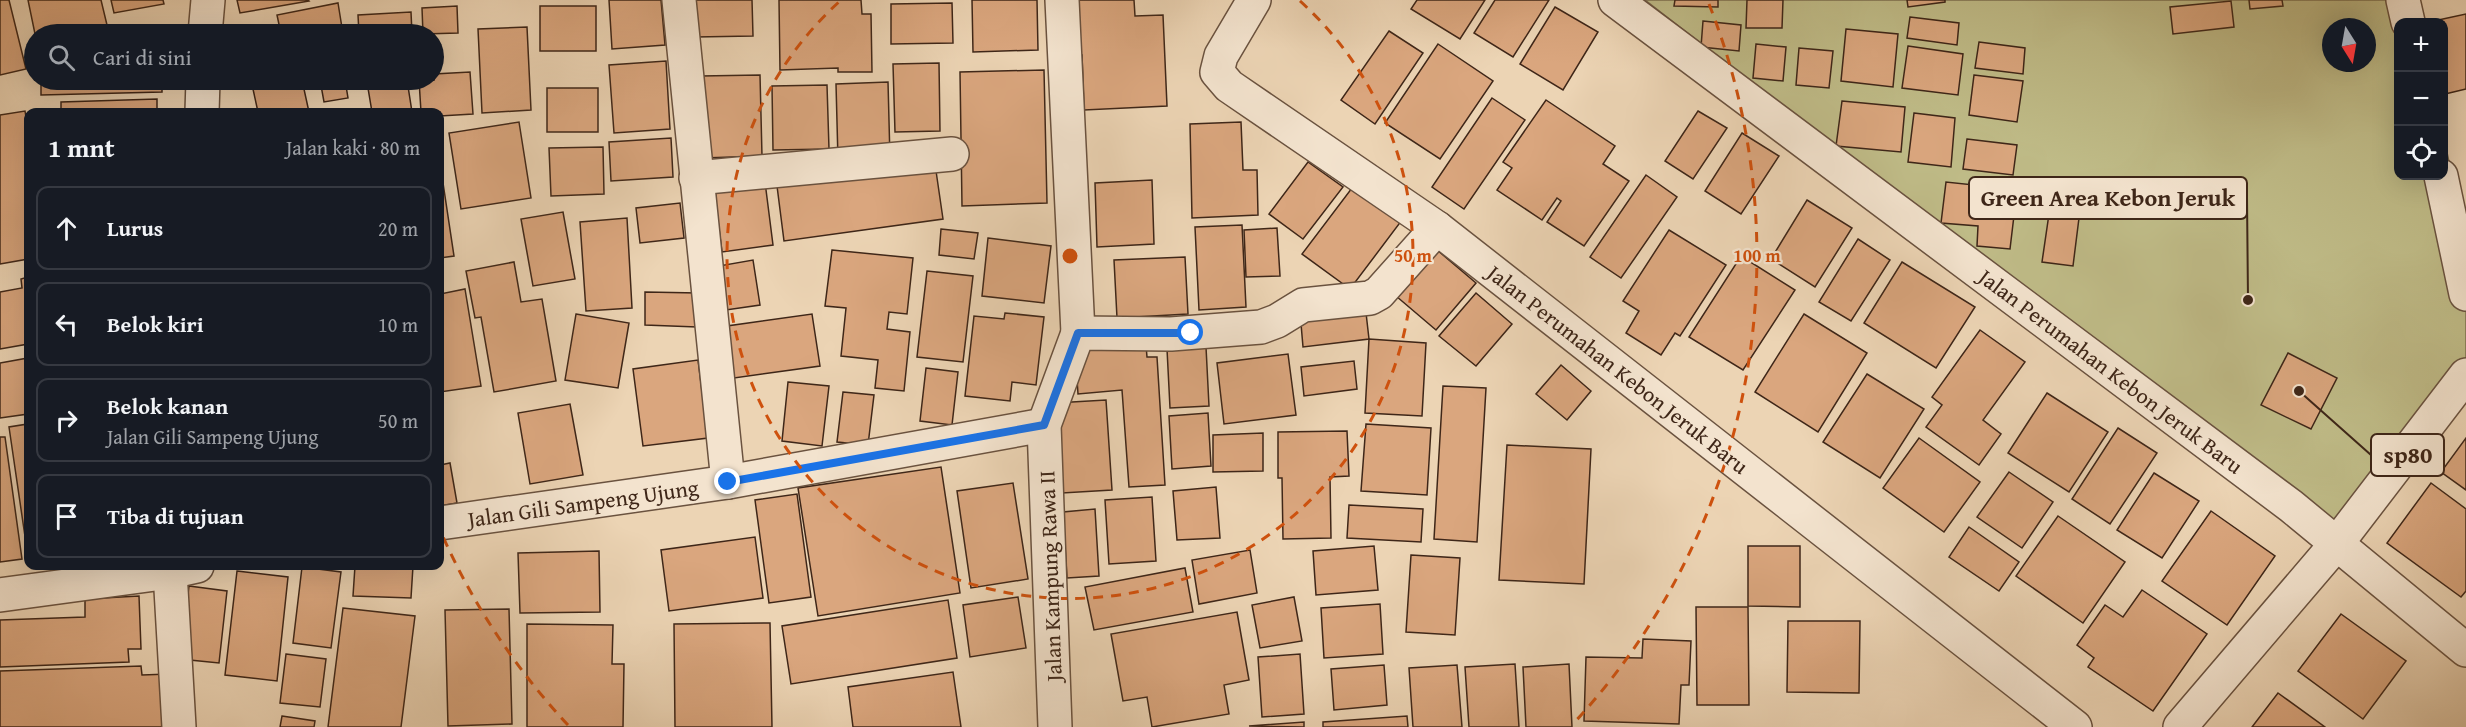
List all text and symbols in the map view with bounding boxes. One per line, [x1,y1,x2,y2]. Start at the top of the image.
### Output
north arrow [2322,18,2376,72]
map controls [2394,18,2448,180]
button: + [2394,18,2448,72]
search box [24,24,444,90]
icon: search [45,41,78,74]
text: Cari di sini [93,41,192,73]
button: − [2394,72,2448,126]
button: locate [2394,126,2448,180]
text: 1 mnt [48,128,115,167]
text: Jalan kaki · 80 m [286,133,420,162]
callout: Green Area Kebon Jeruk [1969,177,2247,219]
text: Green Area Kebon Jeruk [1981,180,2236,215]
icon: ahead [50,212,83,245]
text: Lurus [107,212,163,244]
text: 20 m [378,214,418,243]
text: 50 m [1394,242,1433,269]
text: 100 m [1733,242,1781,269]
centre of rings [1060,246,1080,266]
street label: Jalan Perumahan Kebon Jeruk Baru [1478,255,1755,481]
street label: Jalan Perumahan Kebon Jeruk Baru [1970,259,2250,481]
icon: left [50,308,83,341]
text: Belok kiri [107,308,204,340]
text: 10 m [378,310,418,339]
route start [1177,319,1203,345]
text: Belok kanan [107,390,228,422]
icon: right [50,404,83,437]
text: 50 m [378,406,418,435]
text: Jalan Gili Sampeng Ujung [107,422,318,451]
callout: sp80 [2371,434,2444,476]
text: sp80 [2384,437,2432,472]
route end [714,468,740,494]
street label: Jalan Kampung Rawa II [1030,470,1070,685]
street label: Jalan Gili Sampeng Ujung [463,471,700,535]
icon: arrive [50,500,83,533]
text: Tiba di tujuan [107,500,244,532]

